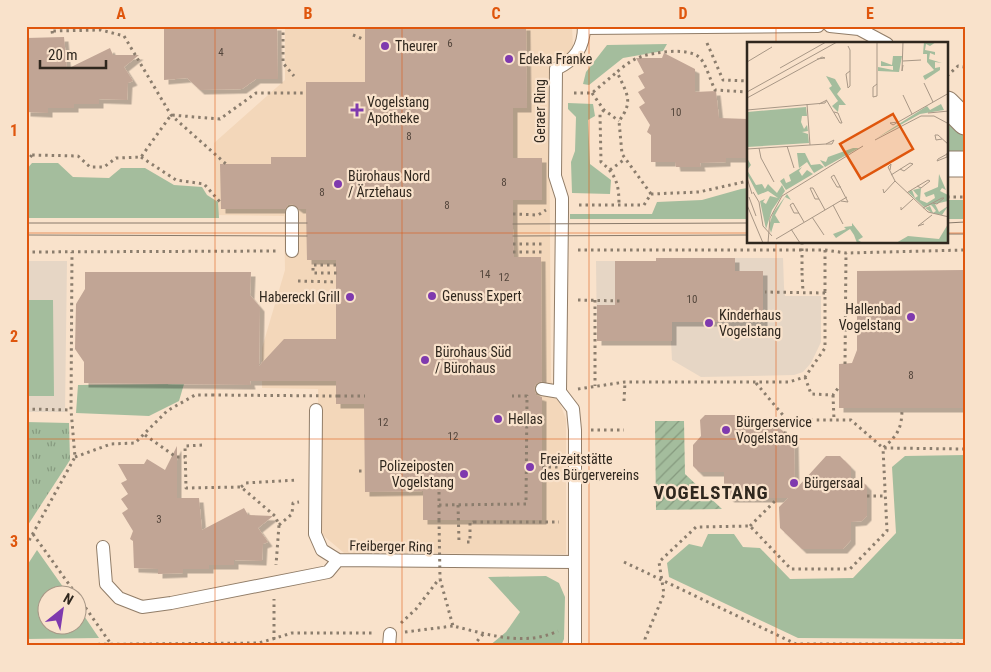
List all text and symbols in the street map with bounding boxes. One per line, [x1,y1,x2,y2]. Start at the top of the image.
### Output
text: A [116,4,126,23]
text: B [304,4,313,23]
text: C [491,4,501,23]
text: D [678,4,688,23]
text: E [866,4,874,23]
house number: 6 [447,37,453,50]
scale bar [40,38,106,70]
place label: Theurer [395,38,437,54]
marker: Theurer [379,40,391,52]
inset map [747,42,948,244]
text: 20 m [48,46,78,64]
house number: 4 [218,46,224,59]
place label: Edeka Franke [519,51,593,67]
marker: Edeka Franke [503,53,515,65]
street label: Geraer Ring [532,79,548,143]
place label: Vogelstang Apotheke [367,94,429,126]
marker: Vogelstang Apotheke [351,104,363,116]
house number: 10 [671,106,681,119]
text: 1 [10,121,18,140]
house number: 8 [406,130,412,143]
place label: Bürohaus Nord / Ärztehaus [348,168,430,200]
house number: 8 [501,176,507,189]
marker: Bürohaus Nord / Ärztehaus [332,178,344,190]
house number: 8 [319,186,325,199]
house number: 8 [444,199,450,212]
house number: 14 [480,268,491,281]
house number: 12 [499,271,509,284]
place label: Genuss Expert [442,288,522,304]
place label: Habereckl Grill [259,289,340,305]
marker: Genuss Expert [426,290,438,302]
marker: Habereckl Grill [344,291,356,303]
house number: 10 [687,293,697,306]
place label: Hallenbad Vogelstang [839,301,901,333]
place label: Kinderhaus Vogelstang [719,307,781,339]
marker: Hallenbad Vogelstang [905,311,917,323]
marker: Kinderhaus Vogelstang [703,317,715,329]
text: 2 [10,327,18,346]
place label: Bürohaus Süd / Bürohaus [435,344,511,376]
marker: Bürohaus Süd / Bürohaus [419,354,431,366]
house number: 8 [908,369,914,382]
place label: Hellas [508,411,543,427]
marker: Hellas [492,413,504,425]
place label: Bürgerservice Vogelstang [736,414,812,446]
house number: 12 [378,416,388,429]
marker: Bürgerservice Vogelstang [720,424,732,436]
house number: 12 [448,430,458,443]
place label: Freizeitstätte des Bürgervereins [540,451,639,483]
place label: Polizeiposten Vogelstang [379,458,454,490]
marker: Freizeitstätte des Bürgervereins [524,461,536,473]
marker: Polizeiposten Vogelstang [458,468,470,480]
place label: Bürgersaal [804,475,863,491]
marker: Bürgersaal [788,477,800,489]
district label: VOGELSTANG [653,481,769,504]
house number: 3 [156,513,162,526]
text: 3 [10,532,18,551]
street label: Freiberger Ring [349,537,433,555]
north arrow [38,584,88,634]
text: N [61,590,76,608]

